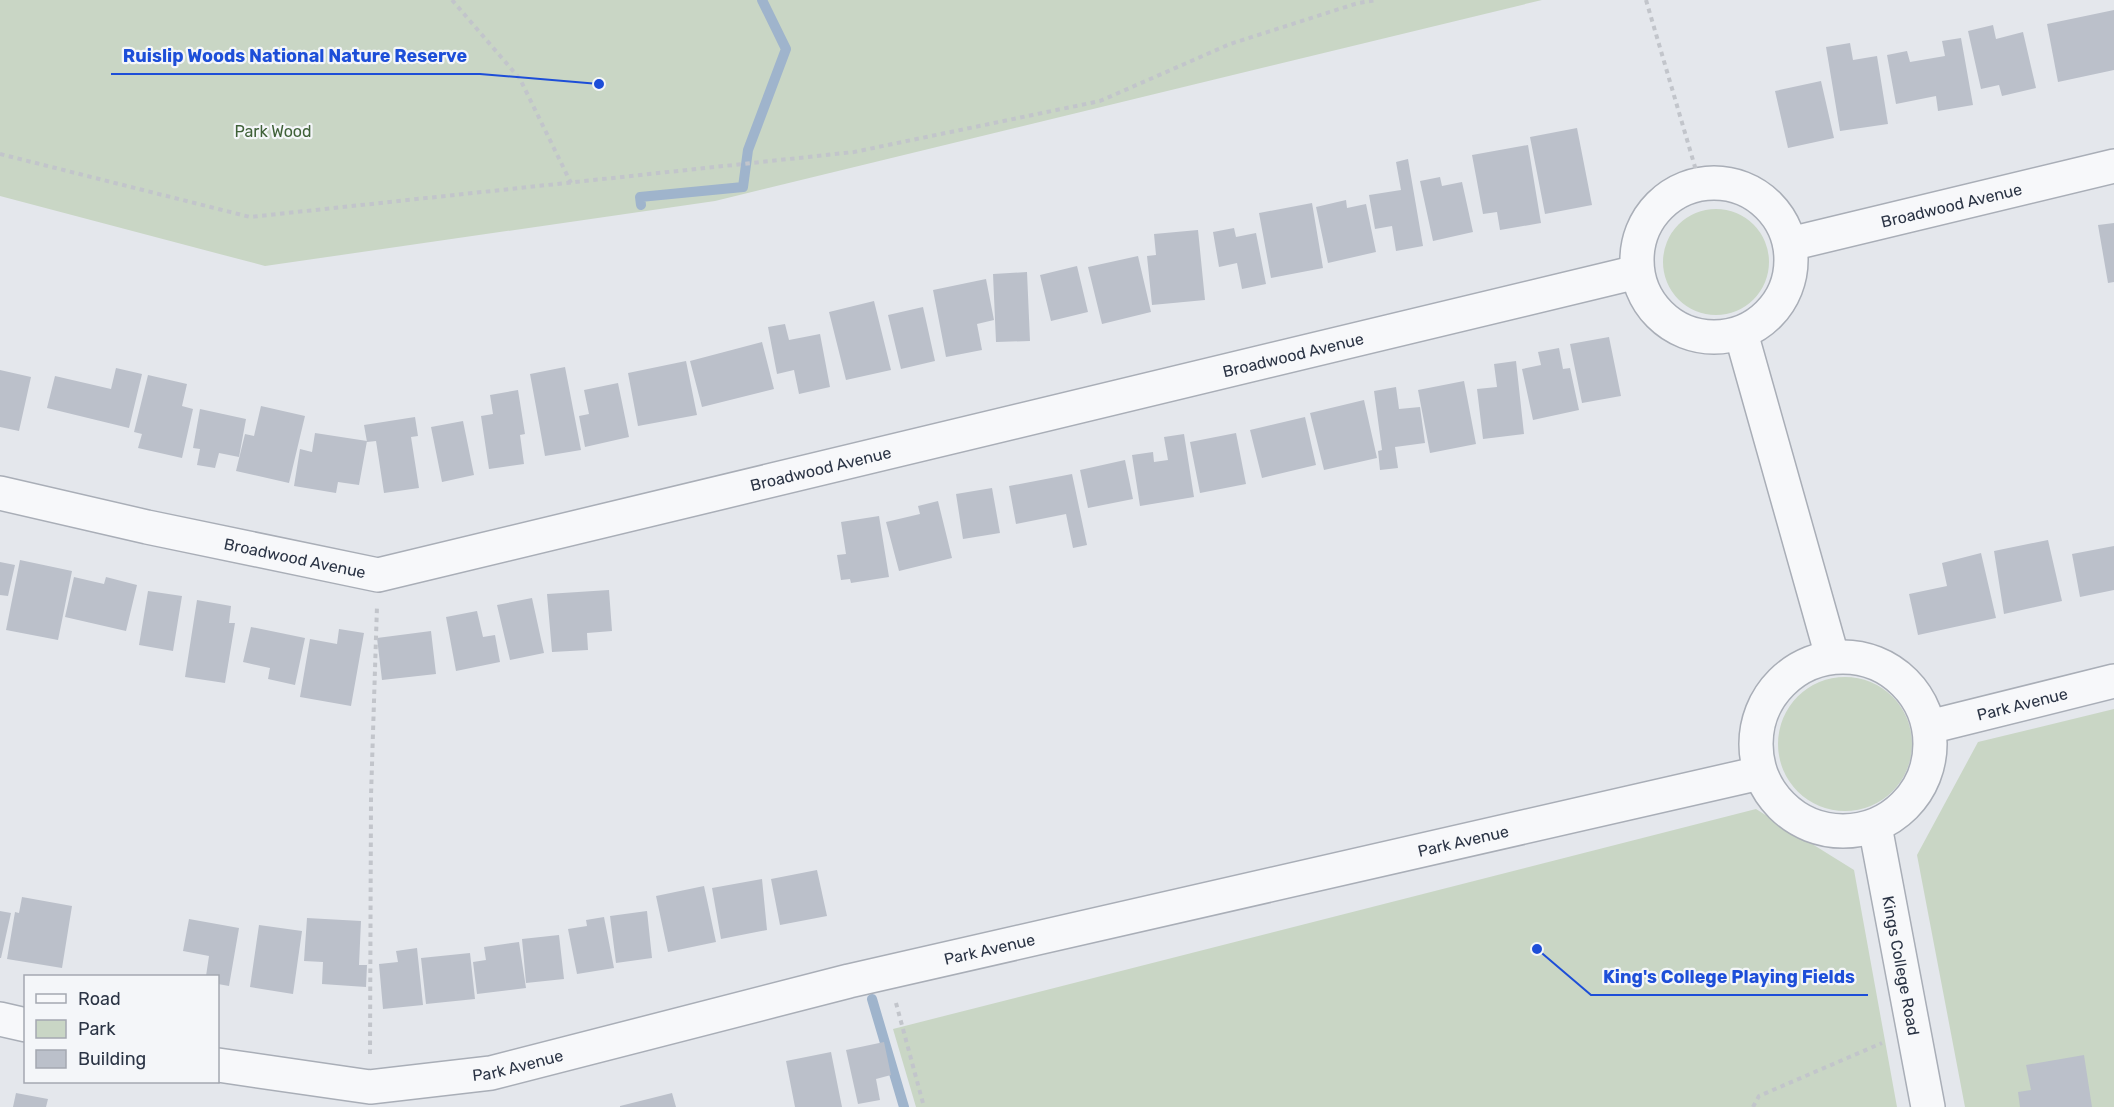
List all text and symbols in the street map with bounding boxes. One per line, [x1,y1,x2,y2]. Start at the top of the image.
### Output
callout: Ruislip Woods National Nature Reserve [111,38,480,74]
text: Ruislip Woods National Nature Reserve [123,45,467,67]
park label: Park Wood [234,122,312,141]
street label: Broadwood Avenue [1879,179,2024,231]
street label: Broadwood Avenue [1221,329,1365,381]
street label: Broadwood Avenue [748,442,893,495]
street label: Broadwood Avenue [222,534,368,582]
street label: Park Avenue [1975,683,2069,724]
street label: Park Avenue [1416,821,1511,860]
street label: Kings College Road [1879,894,1924,1037]
street label: Park Avenue [942,929,1037,969]
callout: King's College Playing Fields [1591,959,1868,995]
text: King's College Playing Fields [1603,966,1855,988]
legend [24,975,219,1083]
text: Road [78,988,121,1010]
text: Park [78,1018,116,1040]
street label: Park Avenue [471,1045,565,1085]
text: Building [78,1048,146,1070]

